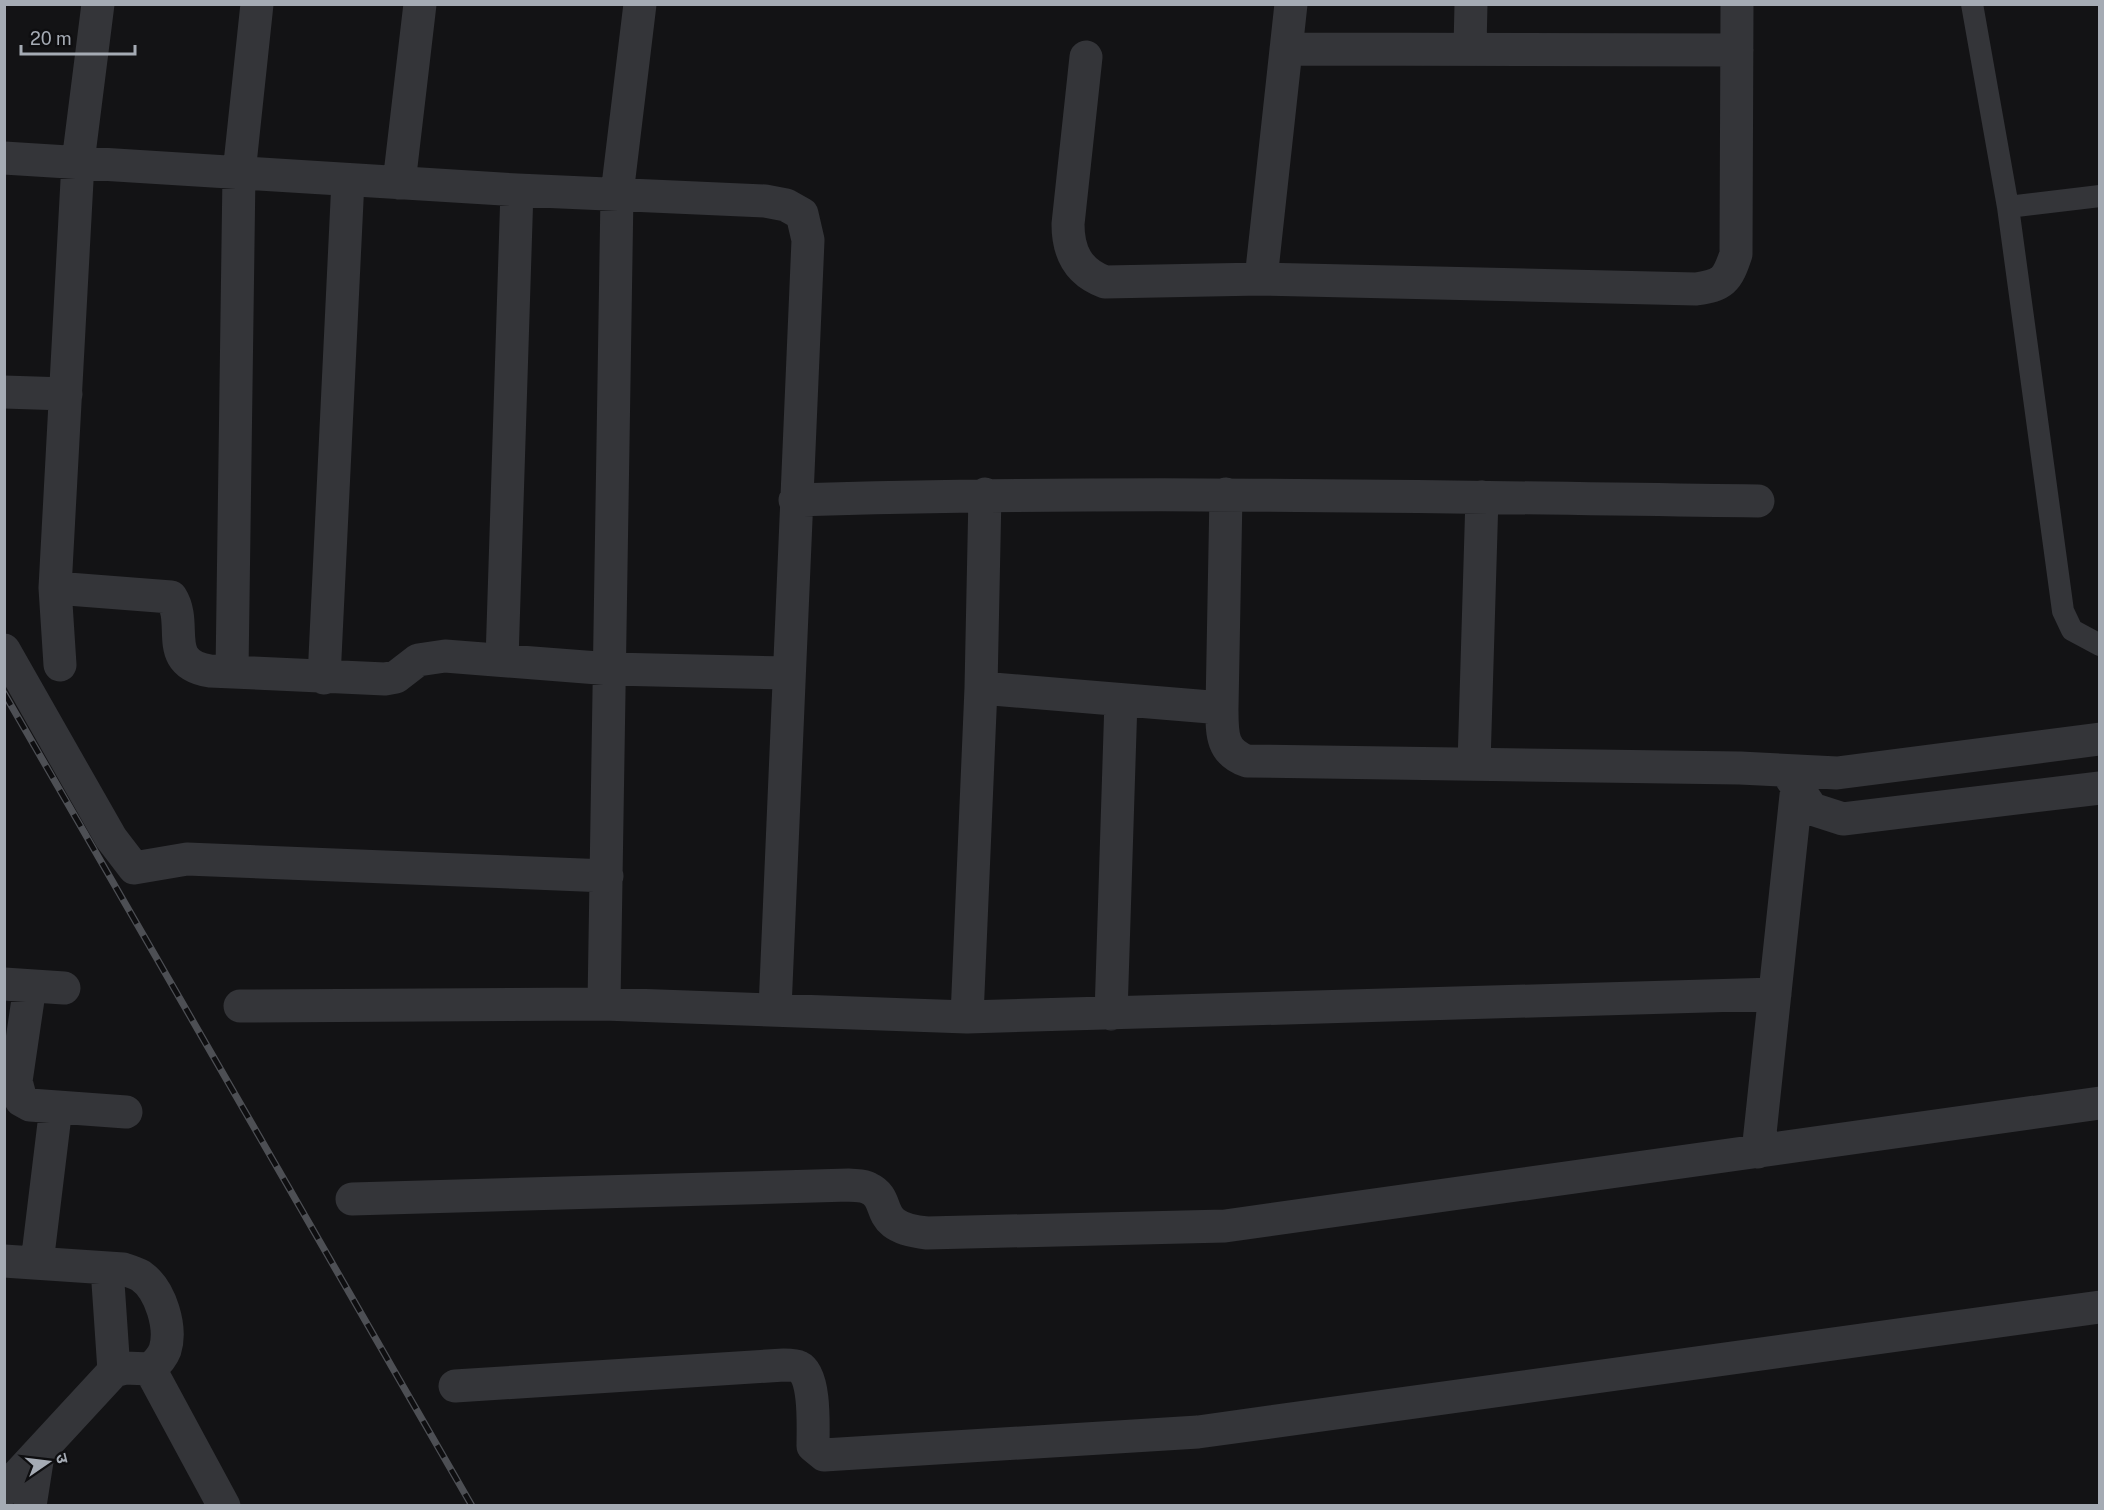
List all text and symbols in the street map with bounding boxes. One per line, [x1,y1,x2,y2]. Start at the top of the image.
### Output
scale bar [21,18,135,56]
text: 20 m [30,28,72,49]
north arrow [18,1432,78,1492]
text: उ [52,1452,73,1466]

